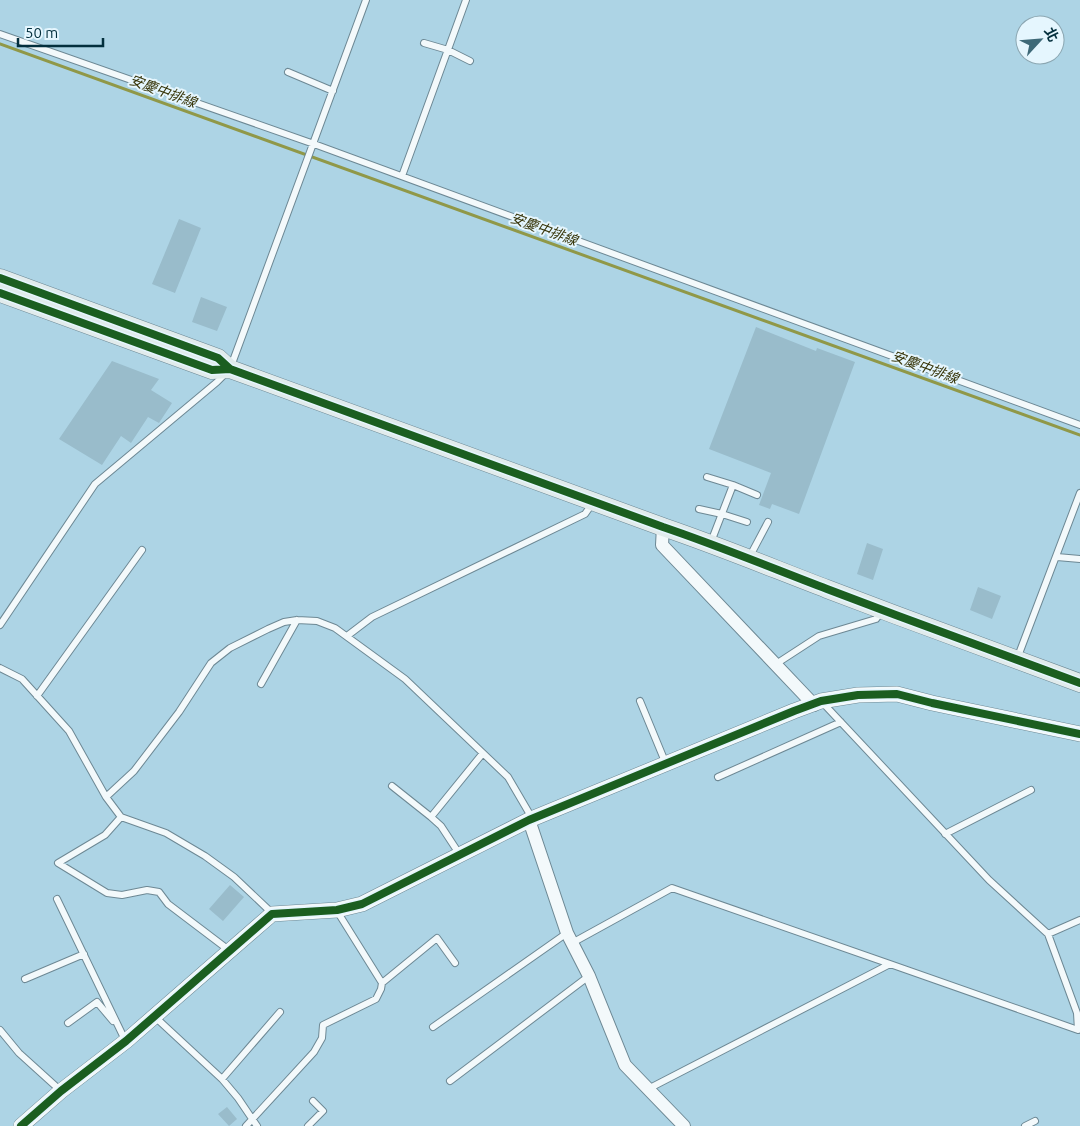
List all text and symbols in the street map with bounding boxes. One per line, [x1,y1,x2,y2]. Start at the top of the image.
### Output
scale bar [18,15,102,47]
north arrow [1015,15,1065,65]
text: 50 m [25,24,58,41]
text: 北 [1041,25,1062,44]
water label: 安慶中排線 [127,72,201,111]
water label: 安慶中排線 [508,210,582,249]
water label: 安慶中排線 [889,348,963,387]

